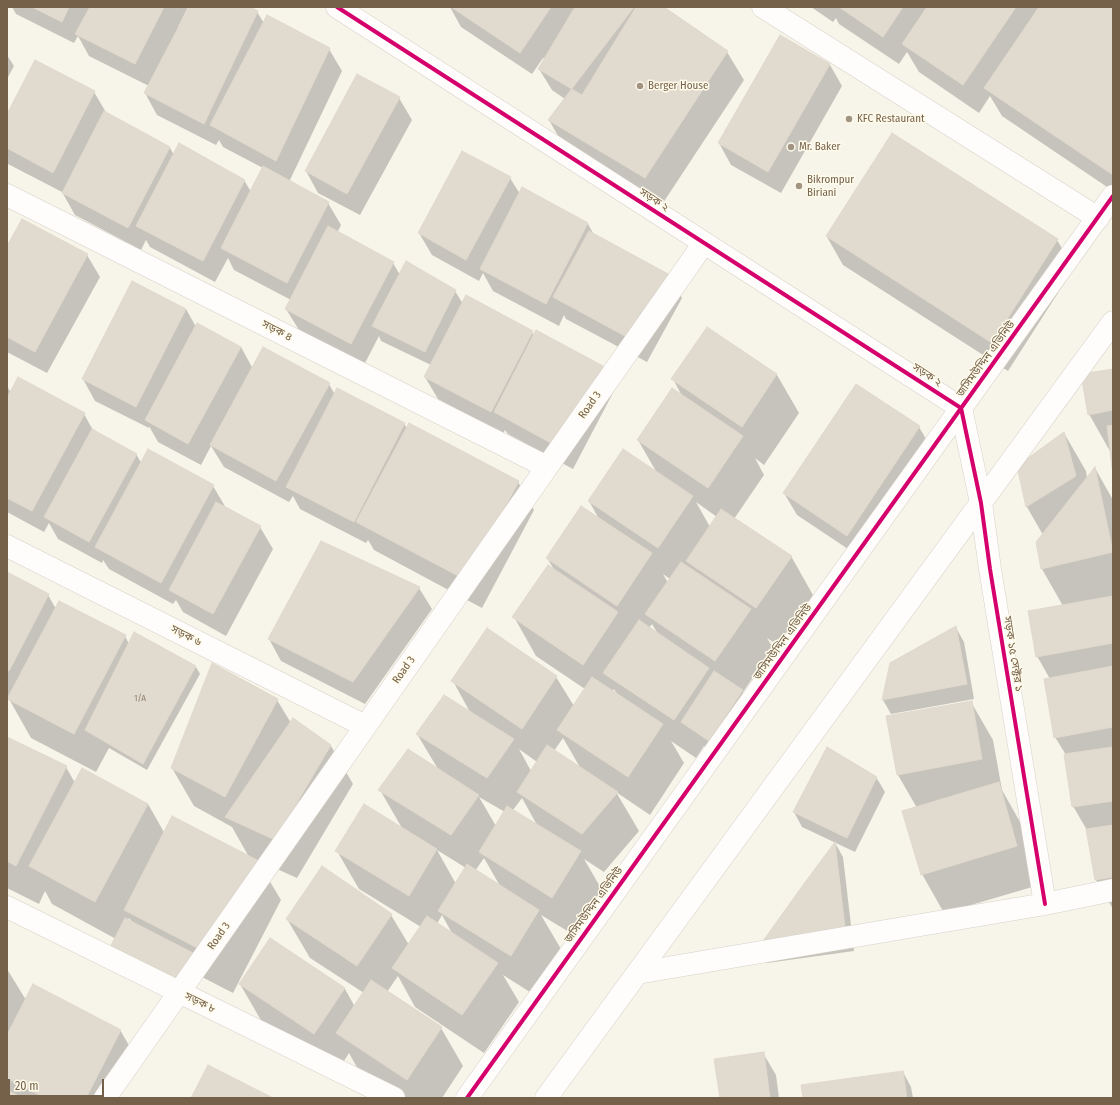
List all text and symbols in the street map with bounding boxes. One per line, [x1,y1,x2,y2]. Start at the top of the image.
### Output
place label: Berger House [648,79,708,93]
marker: Berger House [635,81,645,91]
place label: KFC Restaurant [857,112,925,126]
marker: KFC Restaurant [844,114,854,124]
place label: Mr. Baker [799,140,840,154]
marker: Mr. Baker [786,142,796,152]
place label: Bikrompur Biriani [807,173,854,199]
marker: Bikrompur Biriani [794,181,804,191]
street label: সড়ক ২ [637,186,671,214]
street label: সড়ক ৪ [259,318,295,344]
street label: জসিমউদ্দিন এভিনিউ [954,318,1018,400]
street label: সড়ক ২ [910,361,944,389]
street label: Road 3 [576,389,604,421]
street label: জসিমউদ্দিন এভিনিউ [751,601,815,683]
street label: সড়ক ১৫ সেক্টর ১ [1001,615,1025,693]
street label: সড়ক ৬ [168,623,204,649]
street label: Road 3 [390,654,418,686]
house number: 1/A [134,693,146,703]
street label: জসিমউদ্দিন এভিনিউ [562,864,626,946]
street label: Road 3 [205,920,233,952]
street label: সড়ক ৮ [182,990,218,1016]
scale bar [10,1071,106,1097]
text: 20 m [15,1079,39,1093]

